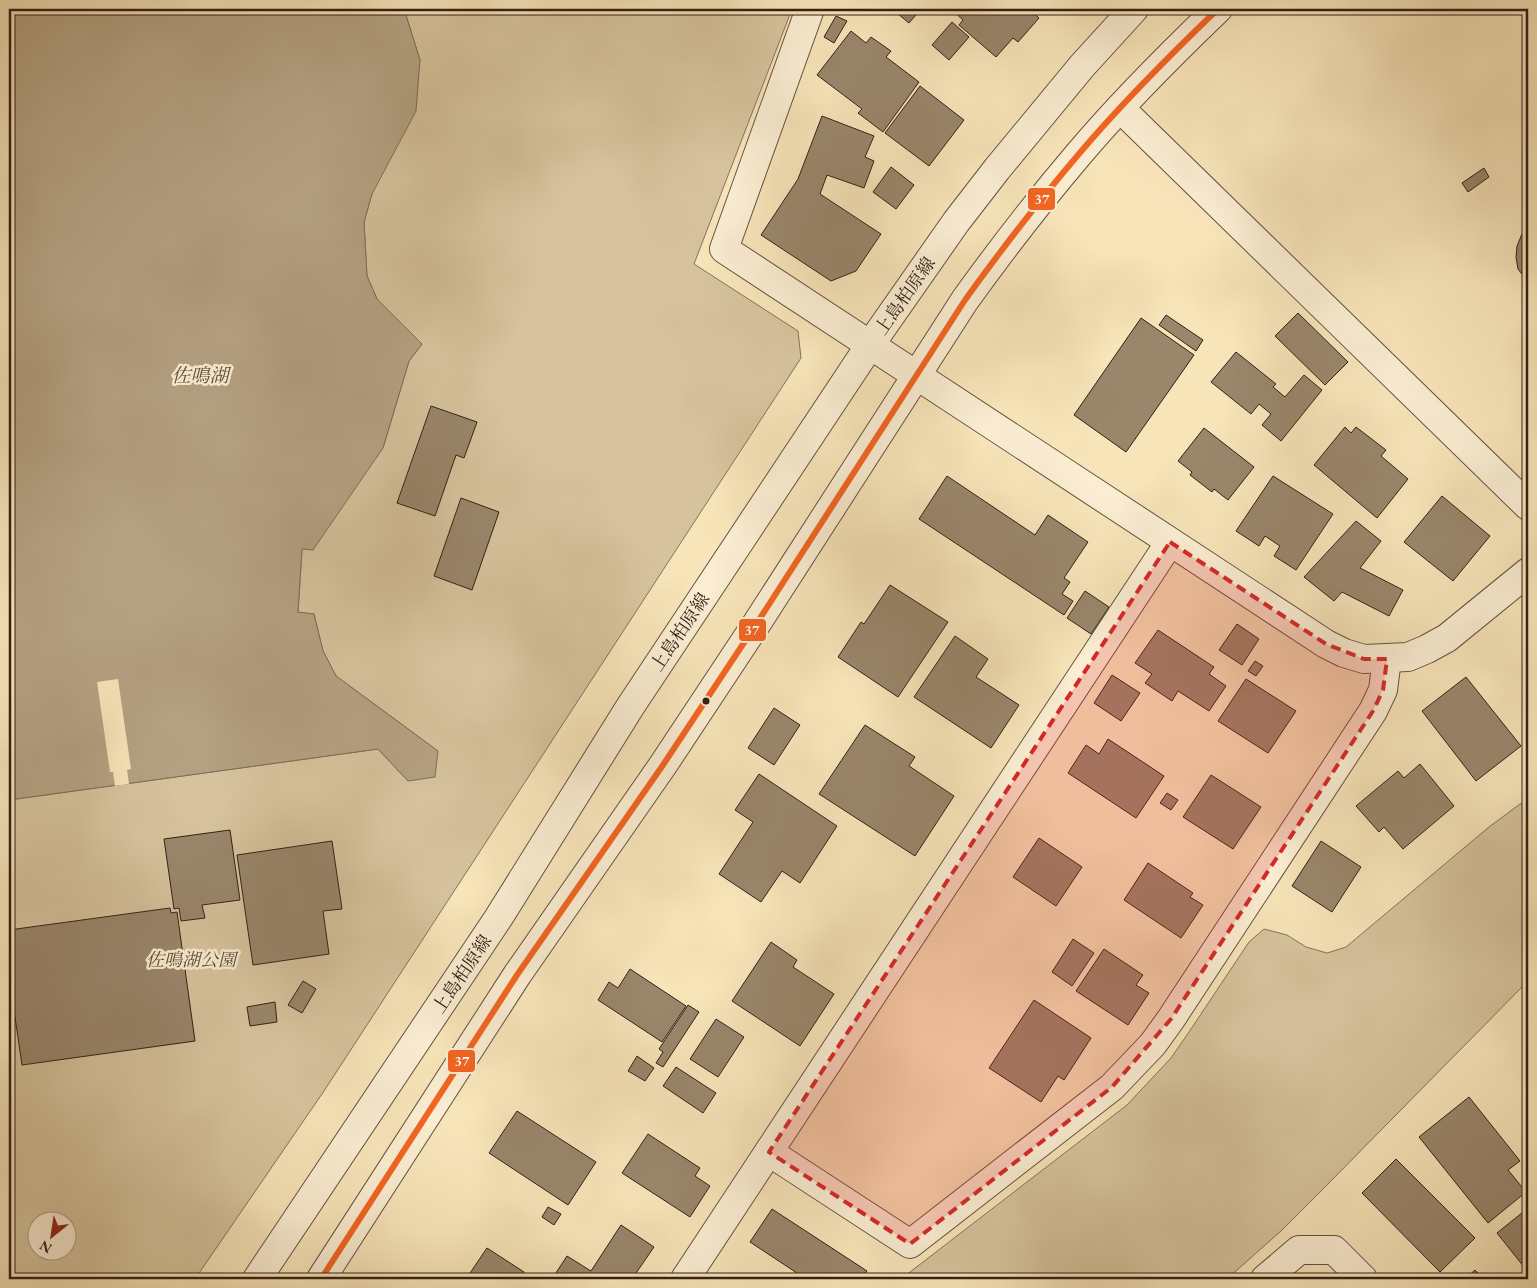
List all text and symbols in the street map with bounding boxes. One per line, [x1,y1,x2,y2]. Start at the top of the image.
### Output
line badge: 37 [1027,187,1056,211]
text: 37 [1035,190,1050,208]
street label: 上島柏原線 [869,252,940,339]
water label: 佐鳴湖 [171,363,231,388]
street label: 上島柏原線 [645,588,714,675]
line badge: 37 [738,618,767,642]
text: 37 [745,621,760,639]
unlabelled marker [701,696,711,706]
street label: 上島柏原線 [427,930,496,1017]
park label: 佐鳴湖公園 [146,948,239,971]
line badge: 37 [447,1049,476,1073]
text: 37 [455,1052,470,1070]
north arrow [28,1210,78,1260]
text: N [36,1236,55,1258]

